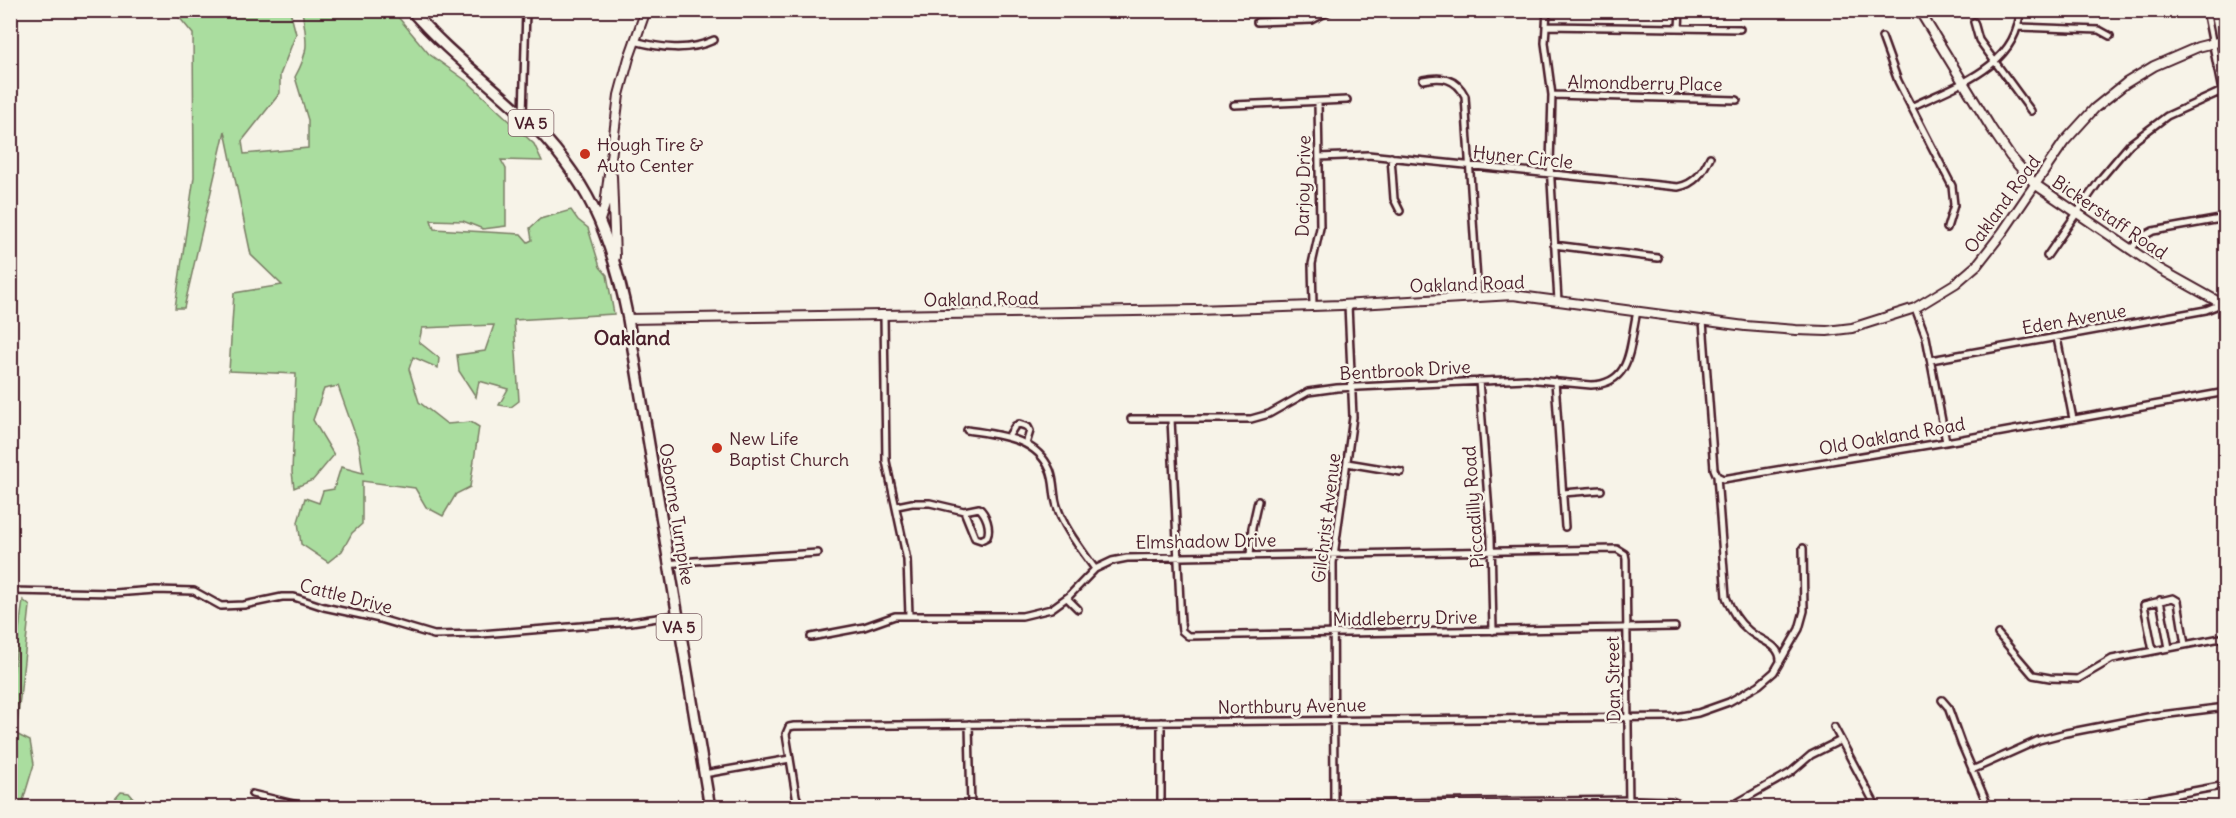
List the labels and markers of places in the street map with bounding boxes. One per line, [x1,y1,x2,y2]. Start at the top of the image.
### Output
place label: Hough Tire & Auto Center [597,133,703,177]
marker: Hough Tire & Auto Center [578,147,592,161]
place label: New Life Baptist Church [729,427,849,471]
marker: New Life Baptist Church [710,441,724,455]

